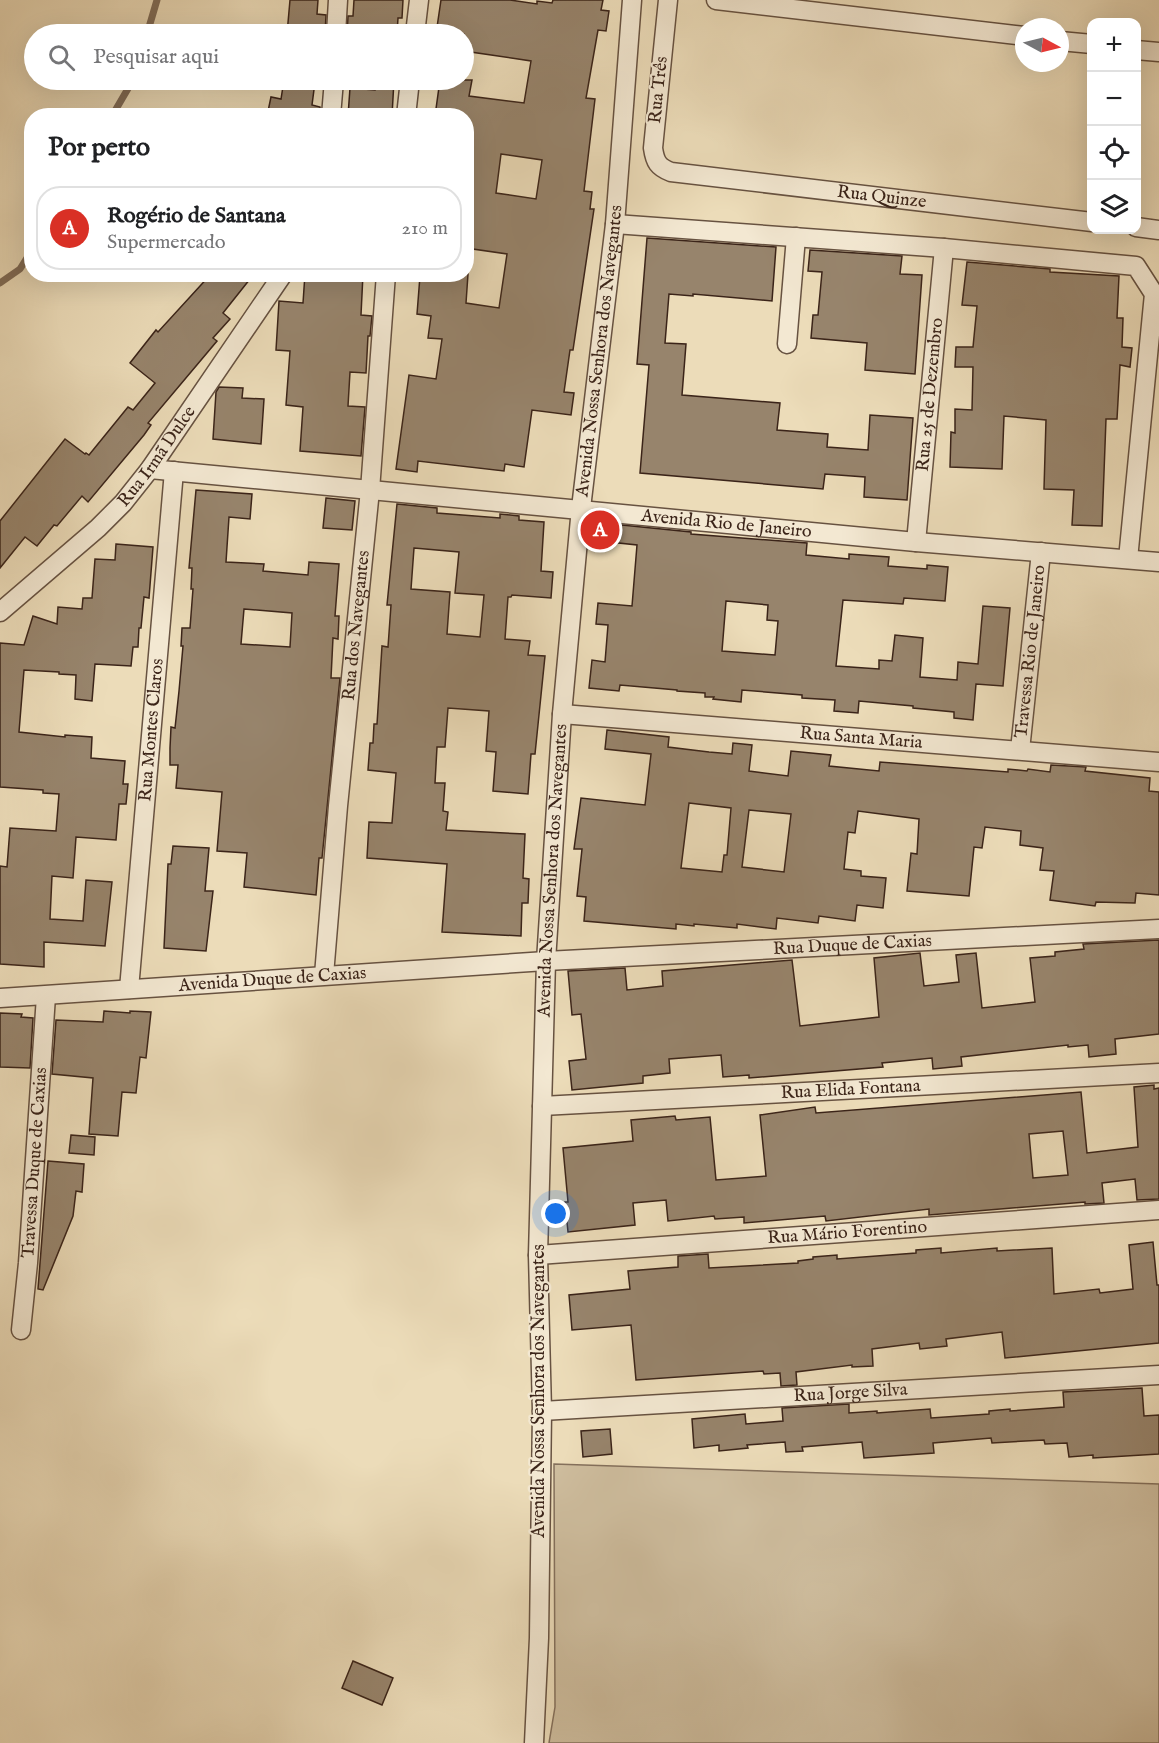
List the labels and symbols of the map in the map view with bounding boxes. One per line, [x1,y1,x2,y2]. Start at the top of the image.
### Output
north arrow [1015,18,1069,72]
street label: Rua Três [644,55,674,125]
street label: Rua Quinze [836,180,928,214]
street label: Avenida Nossa Senhora dos Navegantes [571,204,628,499]
street label: Rua 25 de Dezembro [911,316,949,473]
street label: Rua Irmã Dulce [113,402,201,512]
street label: Avenida Rio de Janeiro [639,504,813,544]
pin: A [580,508,620,552]
street label: Rua dos Navegantes [337,549,375,702]
street label: Travessa Rio de Janeiro [1010,564,1051,739]
street label: Rua Montes Claros [134,657,169,802]
street label: Rua Santa Maria [799,722,924,754]
street label: Avenida Nossa Senhora dos Navegantes [533,723,573,1018]
street label: Rua Duque de Caxias [772,929,932,961]
street label: Avenida Duque de Caxias [177,962,367,997]
street label: Travessa Duque de Caxias [17,1067,53,1259]
street label: Rua Elida Fontana [780,1074,921,1105]
your location [541,1199,570,1228]
street label: Rua Mário Forentino [767,1215,928,1250]
street label: Avenida Nossa Senhora dos Navegantes [528,1244,551,1539]
street label: Rua Jorge Silva [793,1378,908,1408]

